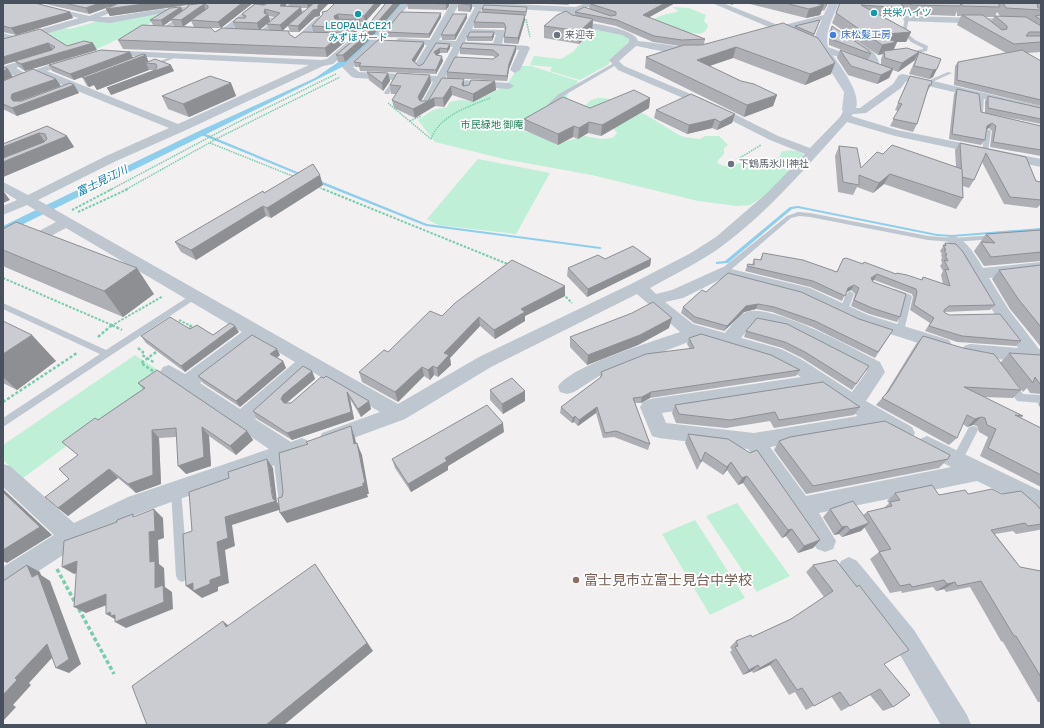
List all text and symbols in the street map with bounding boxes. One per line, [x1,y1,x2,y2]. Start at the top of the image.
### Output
place label: 共栄ハイツ [882,7,932,19]
marker: 共栄ハイツ [869,8,879,18]
marker: LEOPALACE21 みずほサード [353,9,363,19]
place label: LEOPALACE21 みずほサード [325,20,391,44]
place label: 来迎寺 [565,29,595,41]
place label: 床松髪工房 [841,29,891,41]
marker: 来迎寺 [552,30,562,40]
marker: 床松髪工房 [828,30,838,40]
park label: 市民緑地 御庵 [461,119,523,131]
place label: 下鶴馬氷川神社 [739,158,809,170]
marker: 下鶴馬氷川神社 [726,159,736,169]
water label: 富士見江川 [74,163,130,199]
place label: 富士見市立富士見台中学校 [584,572,752,589]
marker: 富士見市立富士見台中学校 [571,575,581,585]

